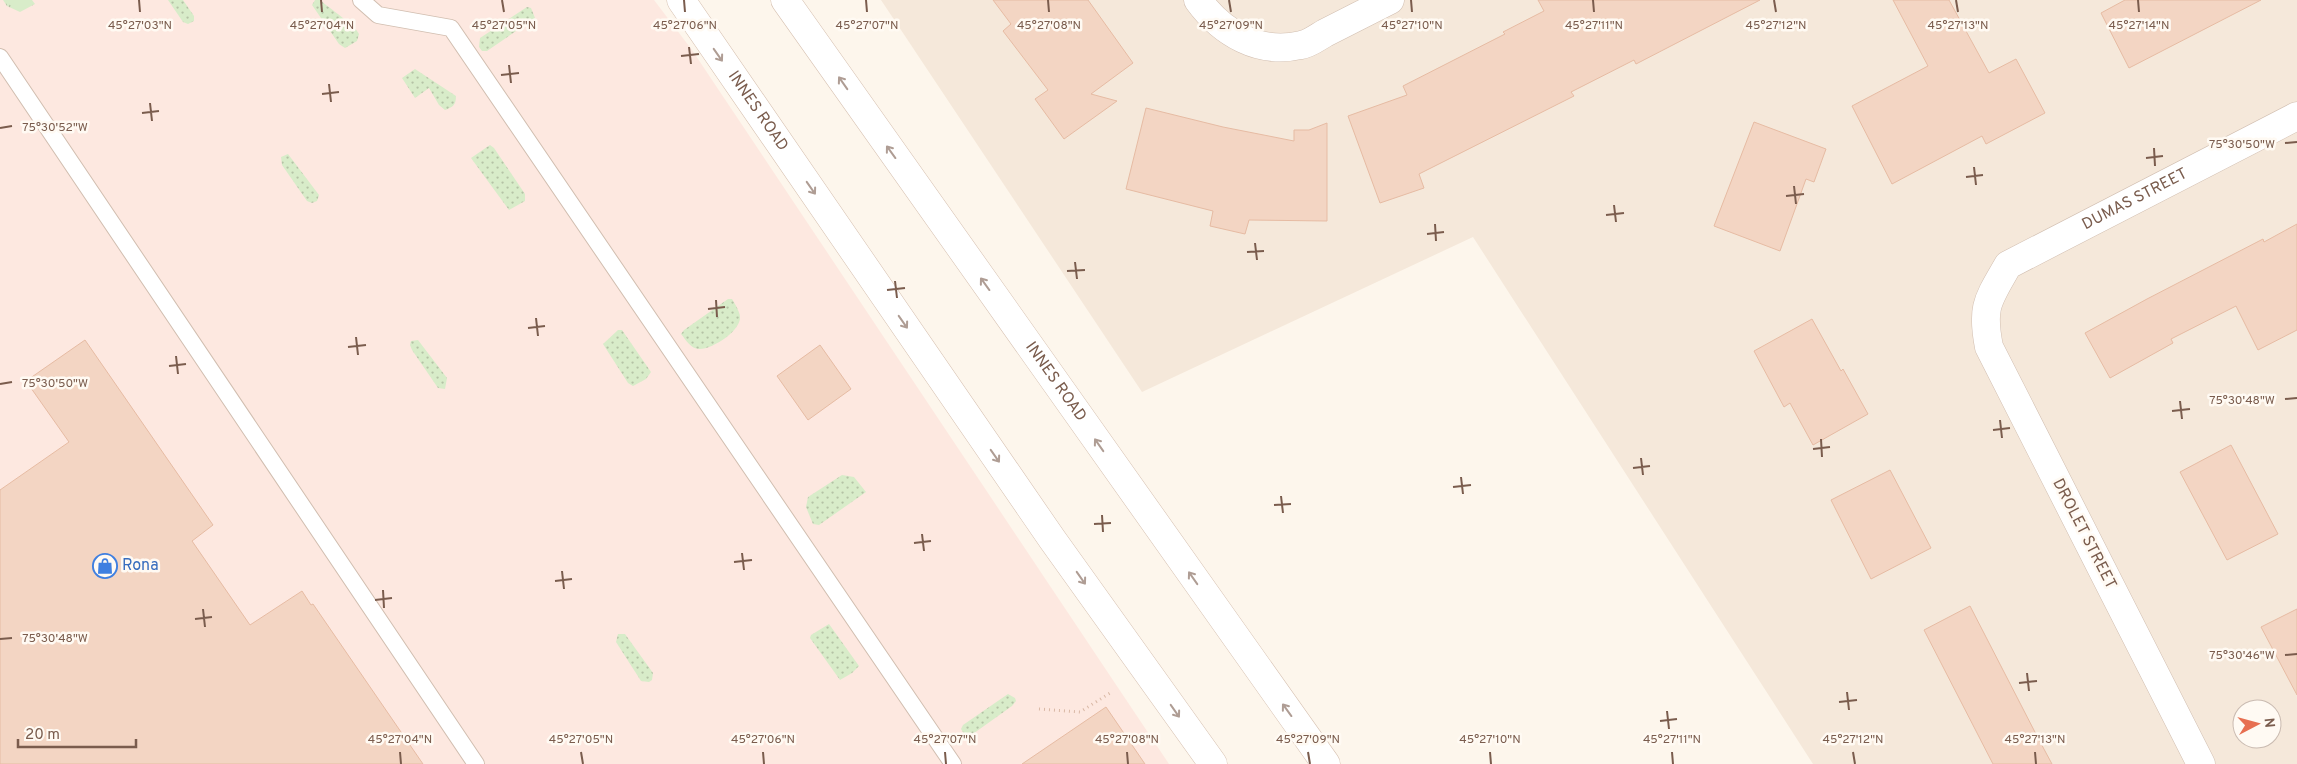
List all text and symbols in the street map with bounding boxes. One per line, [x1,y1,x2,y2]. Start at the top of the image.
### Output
text: 45°27'03"N [108,18,172,34]
text: 45°27'04"N [290,18,354,34]
text: 45°27'05"N [472,18,536,34]
text: 45°27'06"N [653,18,717,34]
text: 45°27'07"N [836,18,898,34]
text: 45°27'08"N [1017,18,1081,34]
text: 45°27'09"N [1199,18,1263,34]
text: 45°27'10"N [1381,18,1443,34]
text: 45°27'11"N [1565,18,1623,34]
text: 45°27'12"N [1745,18,1807,34]
text: 45°27'13"N [1928,18,1988,34]
text: 45°27'14"N [2109,18,2169,34]
one-way arrow [713,47,723,61]
street label: INNES ROAD [723,67,792,155]
one-way arrow [838,77,848,91]
text: 75°30'52"W [22,120,88,136]
text: 75°30'50"W [2209,137,2275,153]
one-way arrow [886,145,896,159]
street label: DUMAS STREET [2079,164,2191,235]
one-way arrow [806,181,816,195]
one-way arrow [980,277,990,291]
one-way arrow [898,315,908,329]
street label: INNES ROAD [1020,338,1090,426]
text: 75°30'50"W [22,376,88,392]
text: 75°30'48"W [2209,393,2275,409]
one-way arrow [1094,438,1104,452]
one-way arrow [990,449,1000,463]
street label: DROLET STREET [2047,475,2121,593]
shop icon: Rona [92,553,118,579]
place label: Rona [122,556,159,576]
one-way arrow [1076,571,1086,585]
one-way arrow [1188,571,1198,585]
text: 75°30'48"W [22,631,88,647]
text: 75°30'46"W [2209,648,2275,664]
north arrow [2232,699,2282,749]
one-way arrow [1170,703,1180,717]
one-way arrow [1282,703,1292,717]
scale bar [18,716,135,748]
text: N [2259,717,2277,729]
text: 20 m [25,726,60,745]
text: 45°27'04"N [368,732,432,748]
text: 45°27'05"N [549,732,613,748]
text: 45°27'06"N [731,732,795,748]
text: 45°27'07"N [914,732,976,748]
text: 45°27'08"N [1095,732,1159,748]
text: 45°27'09"N [1276,732,1340,748]
text: 45°27'10"N [1459,732,1521,748]
text: 45°27'11"N [1643,732,1701,748]
text: 45°27'12"N [1822,732,1884,748]
text: 45°27'13"N [2005,732,2065,748]

